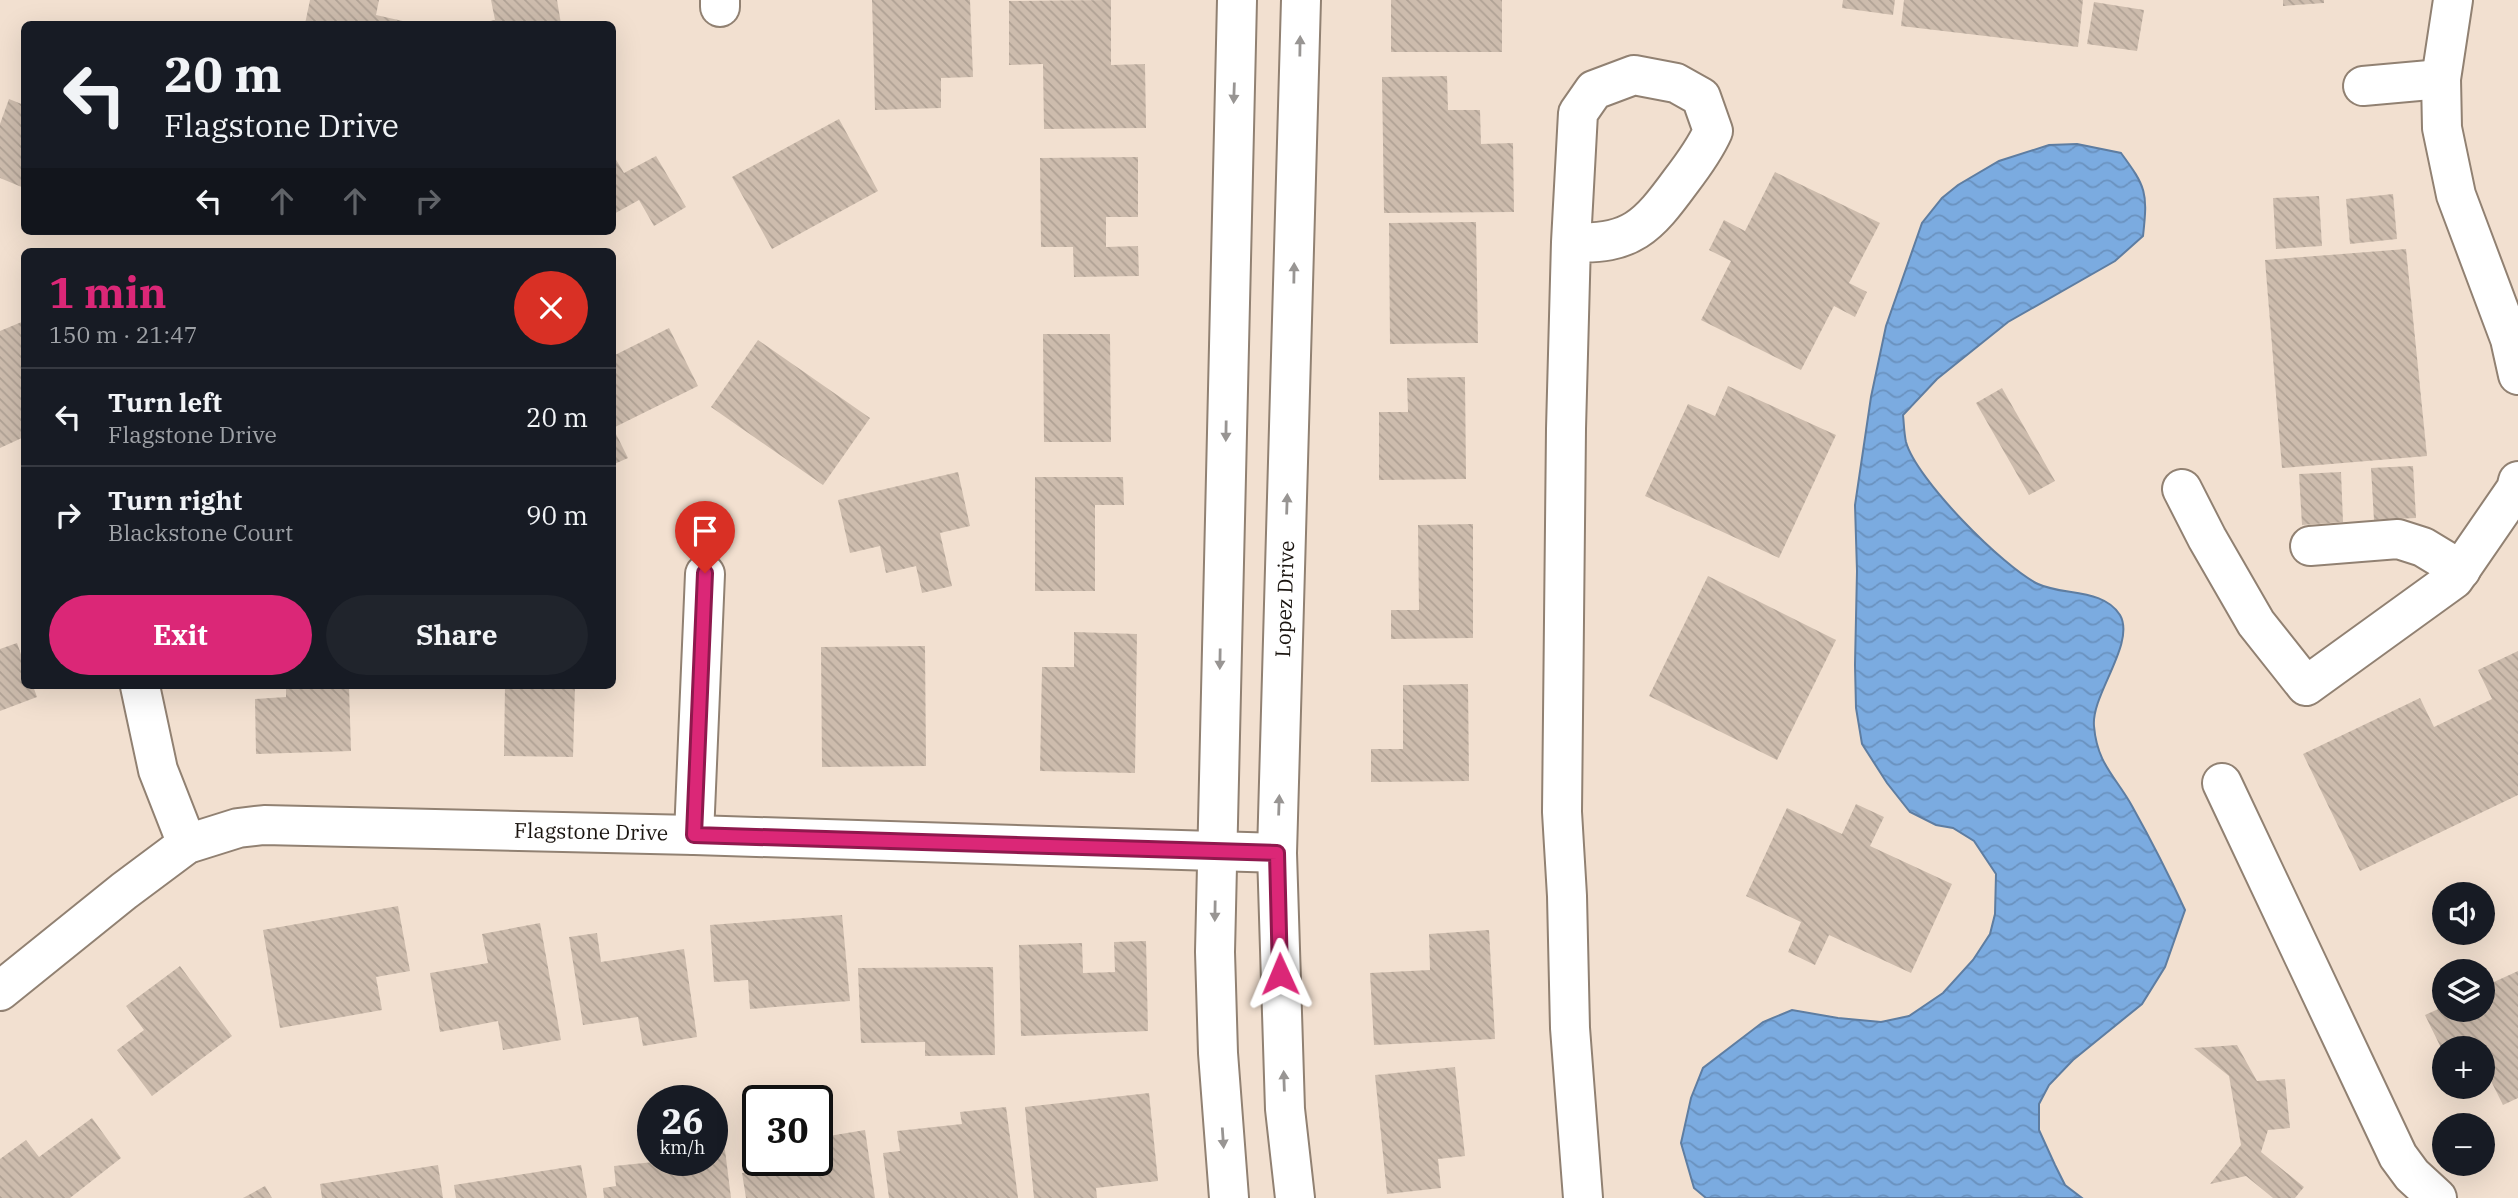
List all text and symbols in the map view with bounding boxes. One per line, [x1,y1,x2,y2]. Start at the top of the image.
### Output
one-way arrow [1294,34,1306,56]
text: 20 m [164,42,282,105]
icon: left [49,49,140,140]
one-way arrow [1228,82,1240,104]
text: Flagstone Drive [164,104,399,146]
icon: left [190,182,228,220]
icon: ahead [263,182,301,220]
icon: ahead [336,182,374,220]
icon: right [409,182,447,220]
one-way arrow [1289,262,1300,284]
text: 1 min [49,265,167,320]
button: close [514,271,588,345]
text: 150 m · 21:47 [49,319,198,349]
text: Turn left [108,385,222,419]
icon: left [49,398,87,436]
text: 20 m [526,400,588,434]
text: Flagstone Drive [108,419,277,449]
one-way arrow [1220,421,1231,443]
text: Turn right [108,483,242,517]
one-way arrow [1282,493,1293,515]
icon: right [49,496,87,534]
text: 90 m [526,498,588,532]
pin [675,501,735,573]
icon: arrive [686,512,724,550]
text: Blackstone Court [108,517,293,547]
street label: Lopez Drive [1268,540,1300,658]
button: Exit [49,595,312,675]
button: Share [326,595,588,675]
one-way arrow [1214,648,1226,670]
one-way arrow [1273,794,1284,816]
street label: Flagstone Drive [514,816,668,846]
map controls [2432,882,2495,1176]
button: sound [2432,882,2495,945]
one-way arrow [1209,900,1221,922]
position arrow [1243,937,1317,1011]
button: layers [2432,959,2495,1022]
button: + [2432,1036,2495,1099]
one-way arrow [1279,1070,1290,1092]
speed limit sign: 30 [742,1085,833,1176]
text: 26 [661,1098,704,1144]
button: − [2432,1113,2495,1176]
one-way arrow [1218,1127,1229,1149]
text: km/h [660,1136,705,1159]

